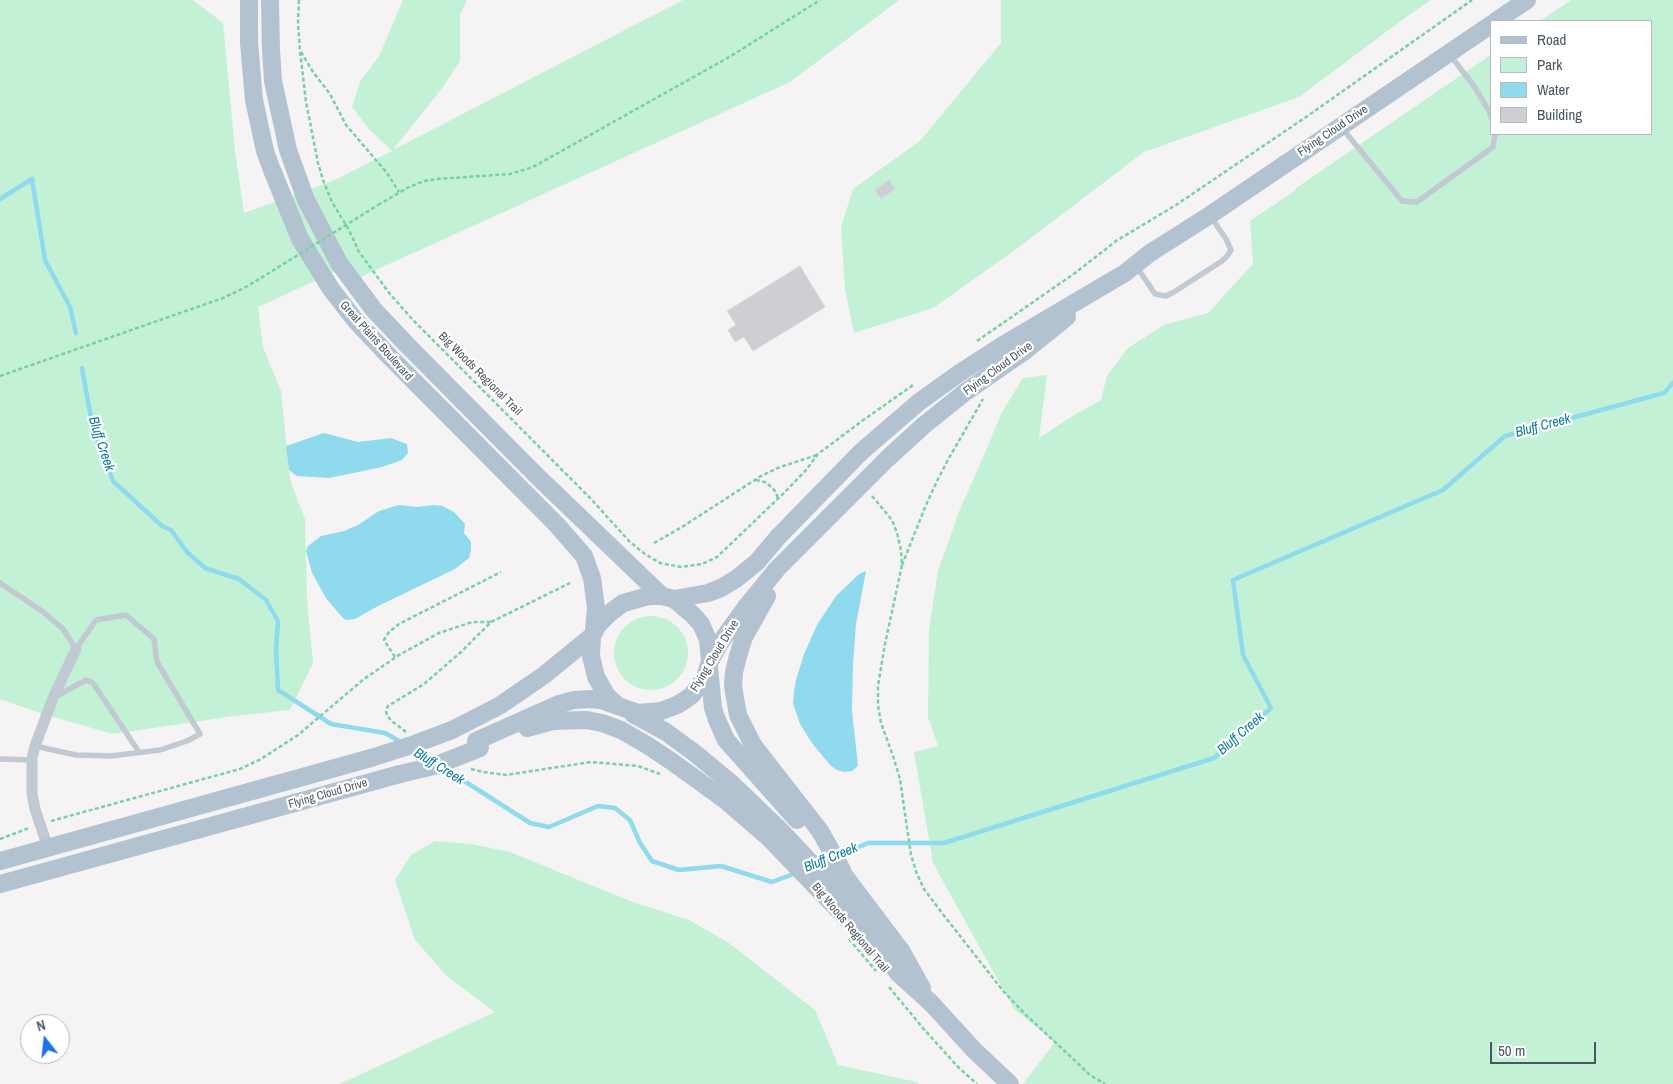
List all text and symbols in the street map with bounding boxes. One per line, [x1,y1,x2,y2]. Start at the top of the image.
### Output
legend [1490,20,1653,135]
text: Road [1537,29,1566,50]
text: Park [1537,54,1562,75]
text: Water [1537,79,1569,100]
street label: Flying Cloud Drive [1295,102,1371,160]
text: Building [1537,104,1582,125]
street label: Great Plains Boulevard [337,298,415,384]
street label: Big Woods Regional Trail [435,329,525,419]
street label: Flying Cloud Drive [961,339,1035,399]
water label: Bluff Creek [1514,411,1572,441]
water label: Bluff Creek [84,415,118,473]
street label: Flying Cloud Drive [688,617,742,695]
water label: Bluff Creek [1214,709,1268,759]
water label: Bluff Creek [411,745,467,789]
street label: Flying Cloud Drive [287,776,369,812]
water label: Bluff Creek [802,840,860,876]
street label: Big Woods Regional Trail [808,880,892,976]
north arrow [20,1014,70,1064]
text: N [35,1016,48,1035]
scale bar [1493,1032,1599,1064]
text: 50 m [1498,1040,1525,1061]

